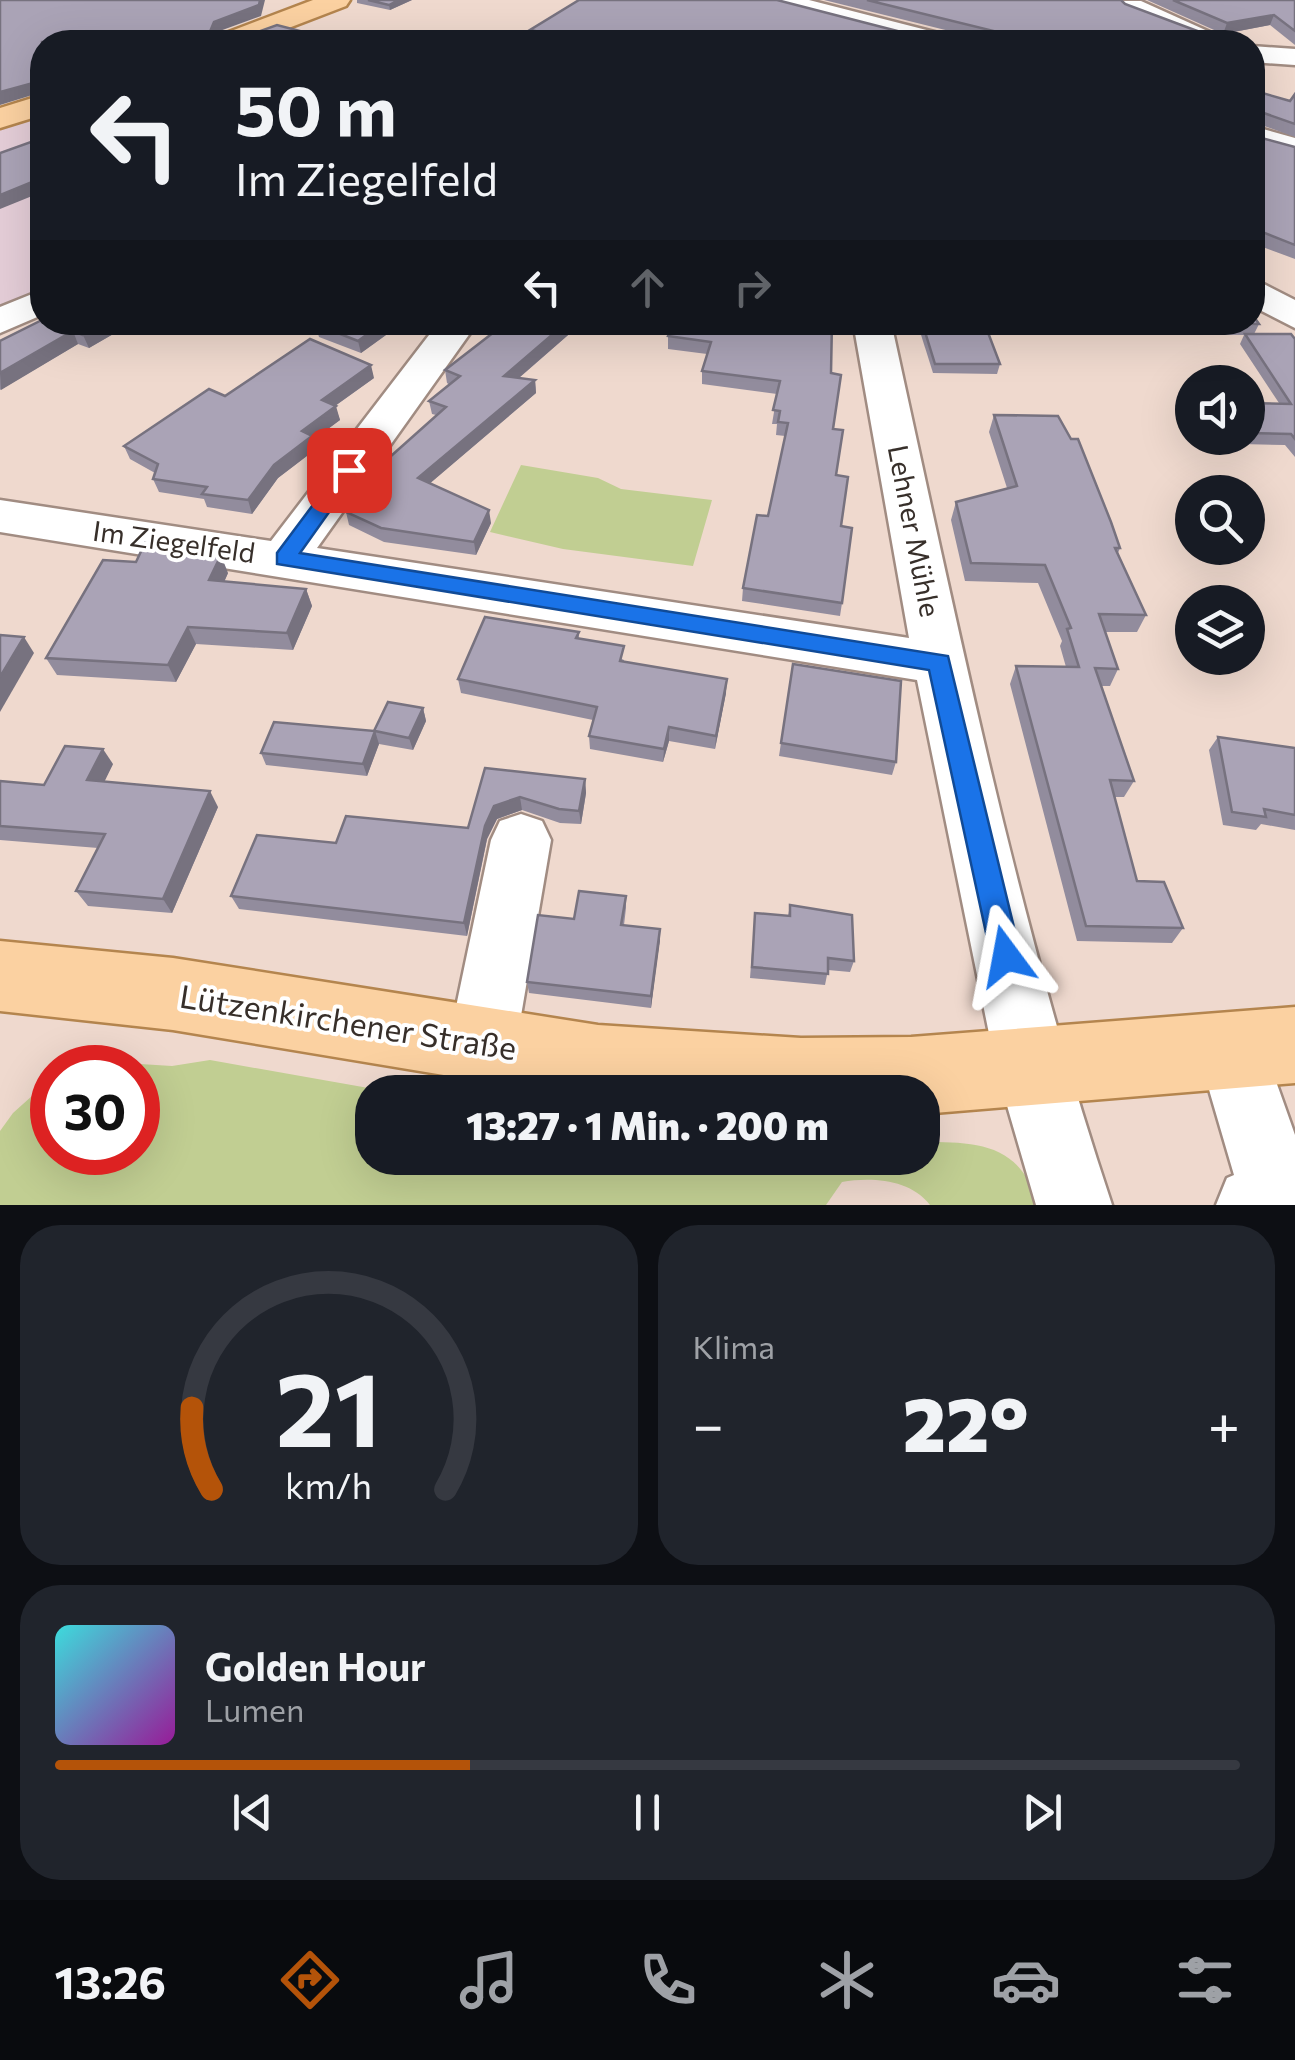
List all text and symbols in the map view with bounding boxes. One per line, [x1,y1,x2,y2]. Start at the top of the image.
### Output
text: 50 m [235,65,397,150]
icon: left [70,70,200,200]
text: Im Ziegelfeld [235,150,498,205]
icon: left [515,260,570,315]
icon: ahead [620,260,675,315]
icon: right [725,260,780,315]
map controls [1175,365,1265,675]
button: sound [1175,365,1265,455]
pin [307,428,392,513]
street label: Lehner Mühle [882,442,948,620]
icon: arrive [322,443,377,498]
button: search [1175,475,1265,565]
street label: Im Ziegelfeld [91,513,258,569]
button: layers [1175,585,1265,675]
position arrow [954,904,1058,1008]
street label: Lützenkirchener Straße [177,975,520,1067]
speed limit sign: 30 [30,1045,160,1175]
text: 13:27 · 1 Min. · 200 m [466,1101,829,1148]
text: Klima [693,1326,775,1366]
text: 21 [276,1341,382,1468]
text: 22° [903,1376,1029,1467]
text: − [693,1389,724,1456]
text: + [1208,1389,1240,1456]
text: km/h [285,1463,372,1506]
text: Golden Hour [205,1642,426,1689]
text: Lumen [205,1689,304,1729]
icon: previous [225,1785,280,1840]
icon: pause [620,1785,675,1840]
icon: next [1015,1785,1070,1840]
icon: directions [275,1945,345,2015]
icon: music [454,1945,524,2015]
icon: phone [633,1945,703,2015]
icon: climate [812,1945,882,2015]
icon: car [991,1945,1061,2015]
icon: filters [1170,1945,1240,2015]
text: 13:26 [55,1953,166,2008]

